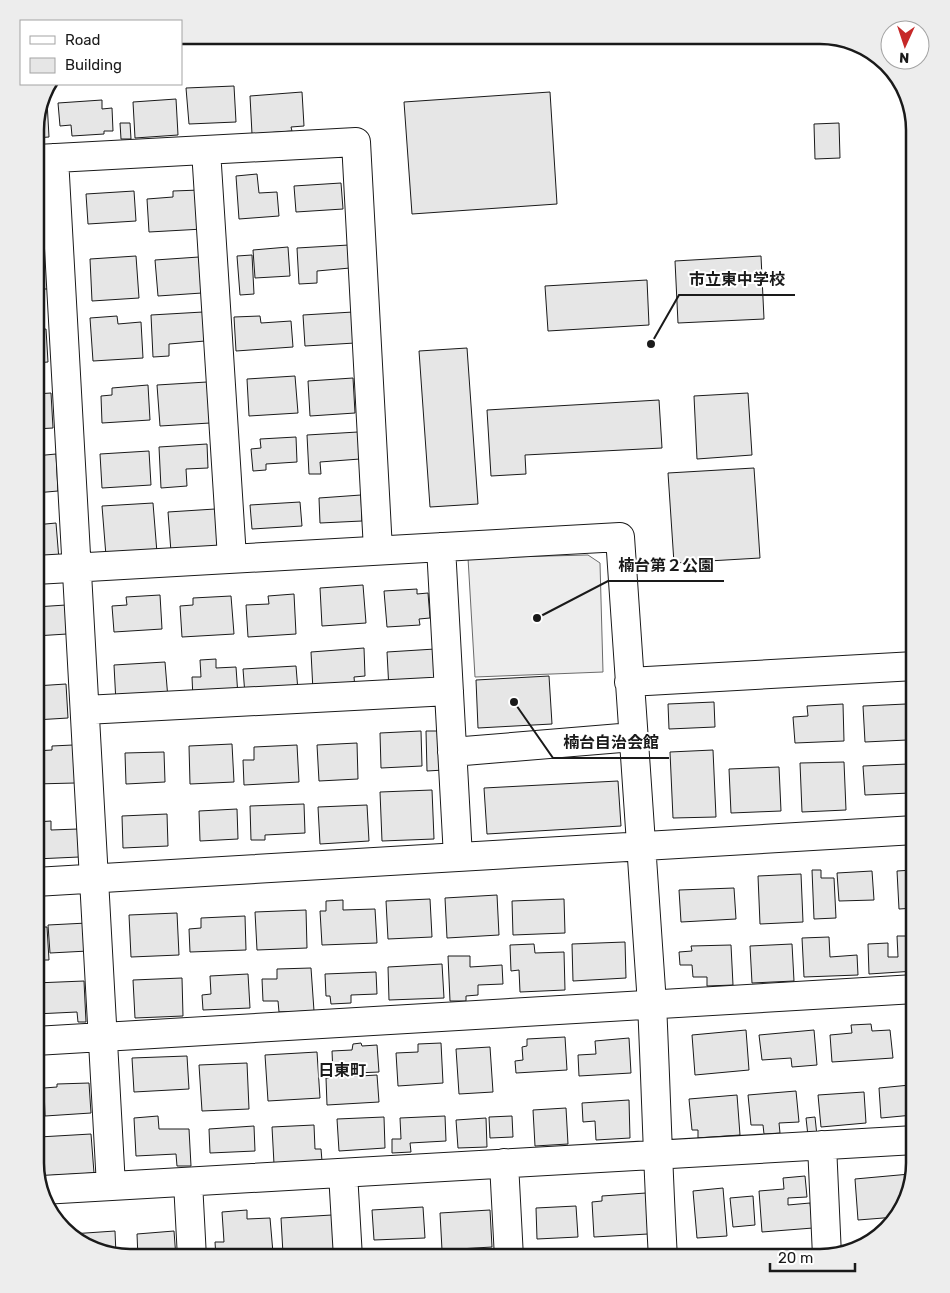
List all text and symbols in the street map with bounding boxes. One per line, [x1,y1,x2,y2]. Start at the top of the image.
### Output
legend [20,20,182,85]
north arrow [880,20,930,70]
text: Road [65,31,101,49]
text: N [899,49,910,66]
text: Building [65,56,122,74]
callout: 市立東中学校 [679,264,795,295]
text: 市立東中学校 [689,270,785,289]
callout: 楠台第２公園 [608,550,724,581]
text: 楠台第２公園 [618,556,714,575]
callout: 楠台自治会館 [553,727,669,758]
text: 楠台自治会館 [563,733,659,752]
district label: 日東町 [318,1061,366,1080]
scale bar [770,1240,855,1272]
text: 20 m [778,1249,813,1267]

